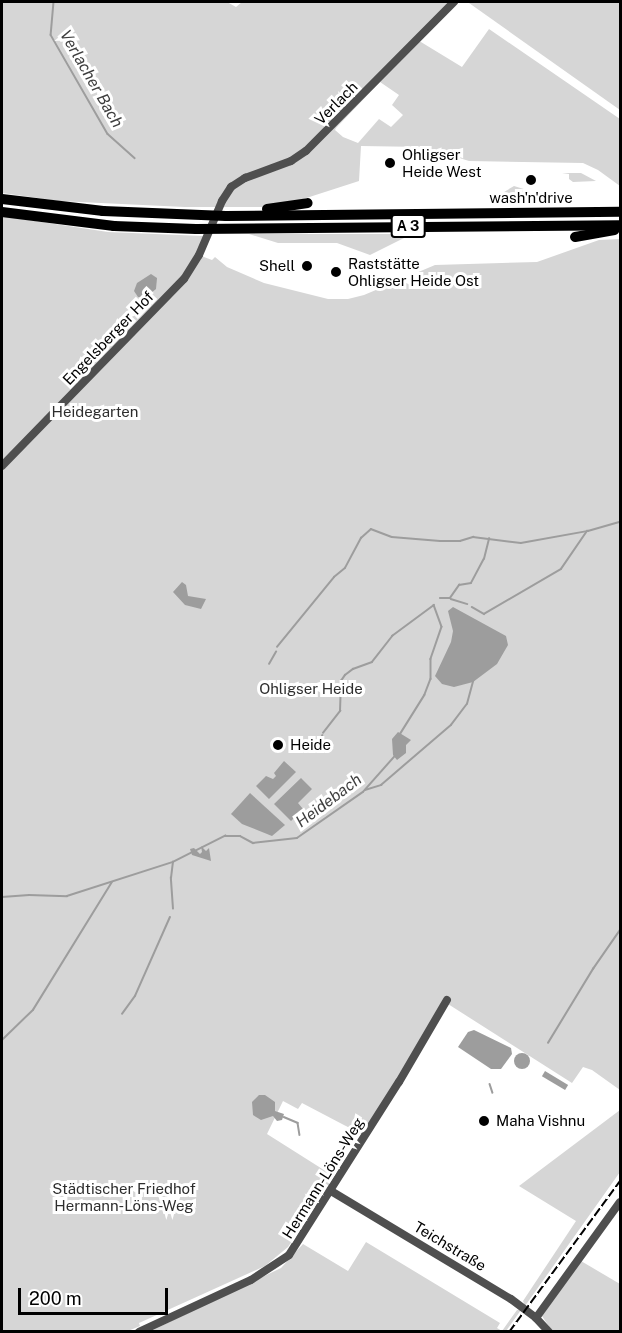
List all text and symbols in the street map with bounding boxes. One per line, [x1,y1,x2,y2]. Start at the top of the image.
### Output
water label: Verlacher Bach [55,27,127,131]
street label: Verlach [311,78,361,128]
place label: Ohligser Heide West [402,145,482,180]
marker: Ohligser Heide West [383,156,397,170]
marker: wash'n'drive [524,173,538,187]
place label: wash'n'drive [489,189,573,207]
road number: A 3 [390,215,426,237]
place label: Raststätte Ohligser Heide Ost [348,254,479,289]
place label: Shell [259,257,295,275]
marker: Shell [300,259,314,273]
marker: Raststätte Ohligser Heide Ost [329,265,343,279]
street label: Engelsberger Hof [59,288,157,388]
park label: Heidegarten [52,403,138,421]
park label: Ohligser Heide [259,680,363,698]
place label: Heide [290,736,331,754]
marker: Heide [271,738,285,752]
water label: Heidebach [292,770,366,832]
place label: Maha Vishnu [496,1112,585,1130]
street label: Hermann-Löns-Weg [278,1114,368,1242]
marker: Maha Vishnu [477,1114,491,1128]
park label: Städtischer Friedhof Hermann-Löns-Weg [52,1179,196,1214]
street label: Teichstraße [411,1217,489,1275]
scale bar [21,1276,171,1314]
text: 200 m [29,1288,82,1309]

